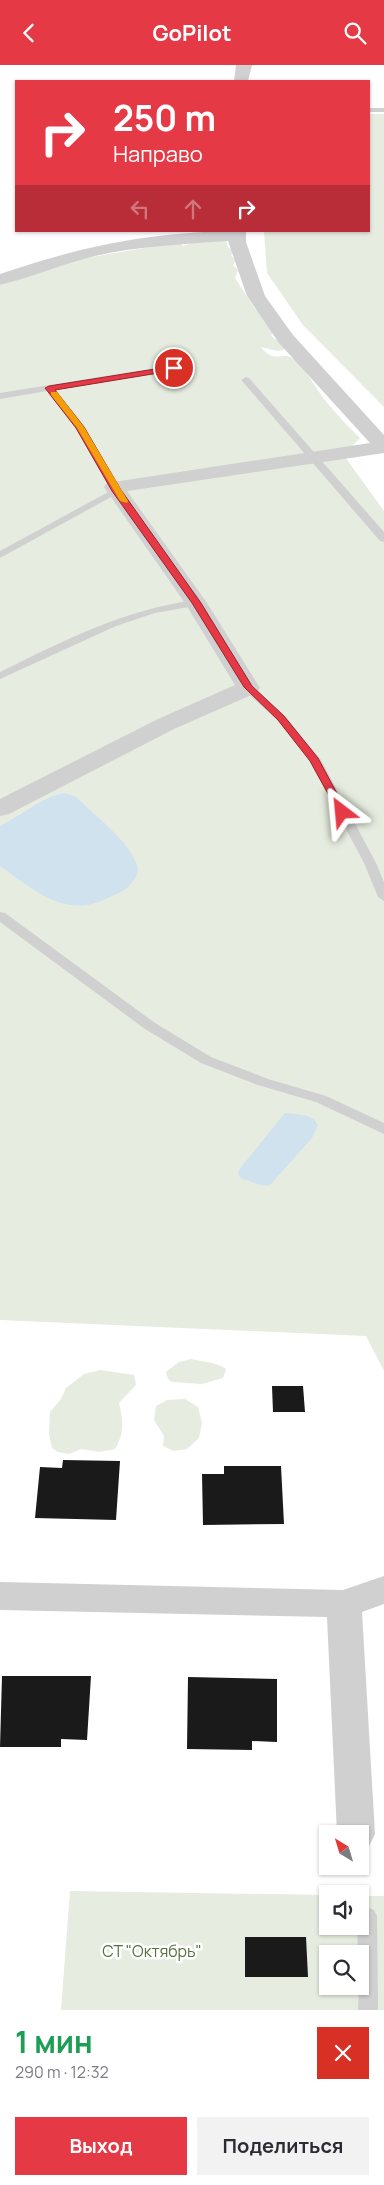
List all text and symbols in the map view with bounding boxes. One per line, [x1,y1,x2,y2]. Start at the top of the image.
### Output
text: GoPilot [152,18,232,48]
icon: back [15,19,43,47]
icon: search [341,19,369,47]
text: 250 m [113,94,216,142]
icon: right [30,100,95,165]
text: Направо [113,139,203,169]
icon: left [126,195,154,223]
icon: ahead [179,195,207,223]
icon: right [232,195,260,223]
pin [153,347,195,389]
icon: arrive [160,354,188,382]
position arrow [315,785,367,837]
north arrow [319,1825,369,1875]
map controls [319,1825,369,1995]
button: sound [319,1885,369,1935]
park label: СТ "Октябрь" [102,1940,202,1962]
button: search [319,1945,369,1995]
text: 1 мин [15,2021,93,2062]
button: close [317,2027,369,2079]
text: 290 m · 12:32 [15,2061,109,2083]
button: Выход [15,2117,187,2175]
button: Поделиться [197,2117,369,2175]

